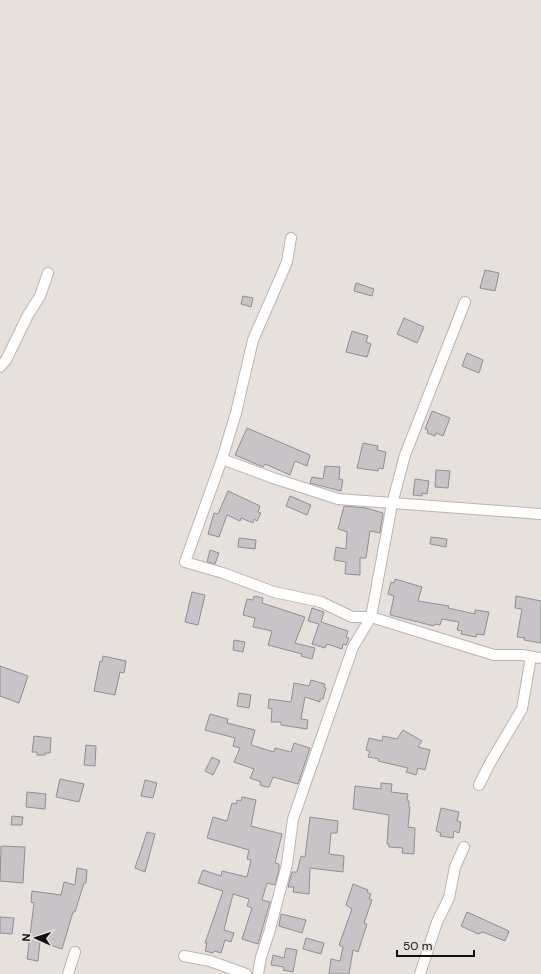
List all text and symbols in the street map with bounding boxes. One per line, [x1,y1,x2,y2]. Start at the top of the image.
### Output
north arrow [16,918,56,958]
scale bar [397,932,474,958]
text: N [19,933,33,942]
text: 50 m [403,938,432,954]

